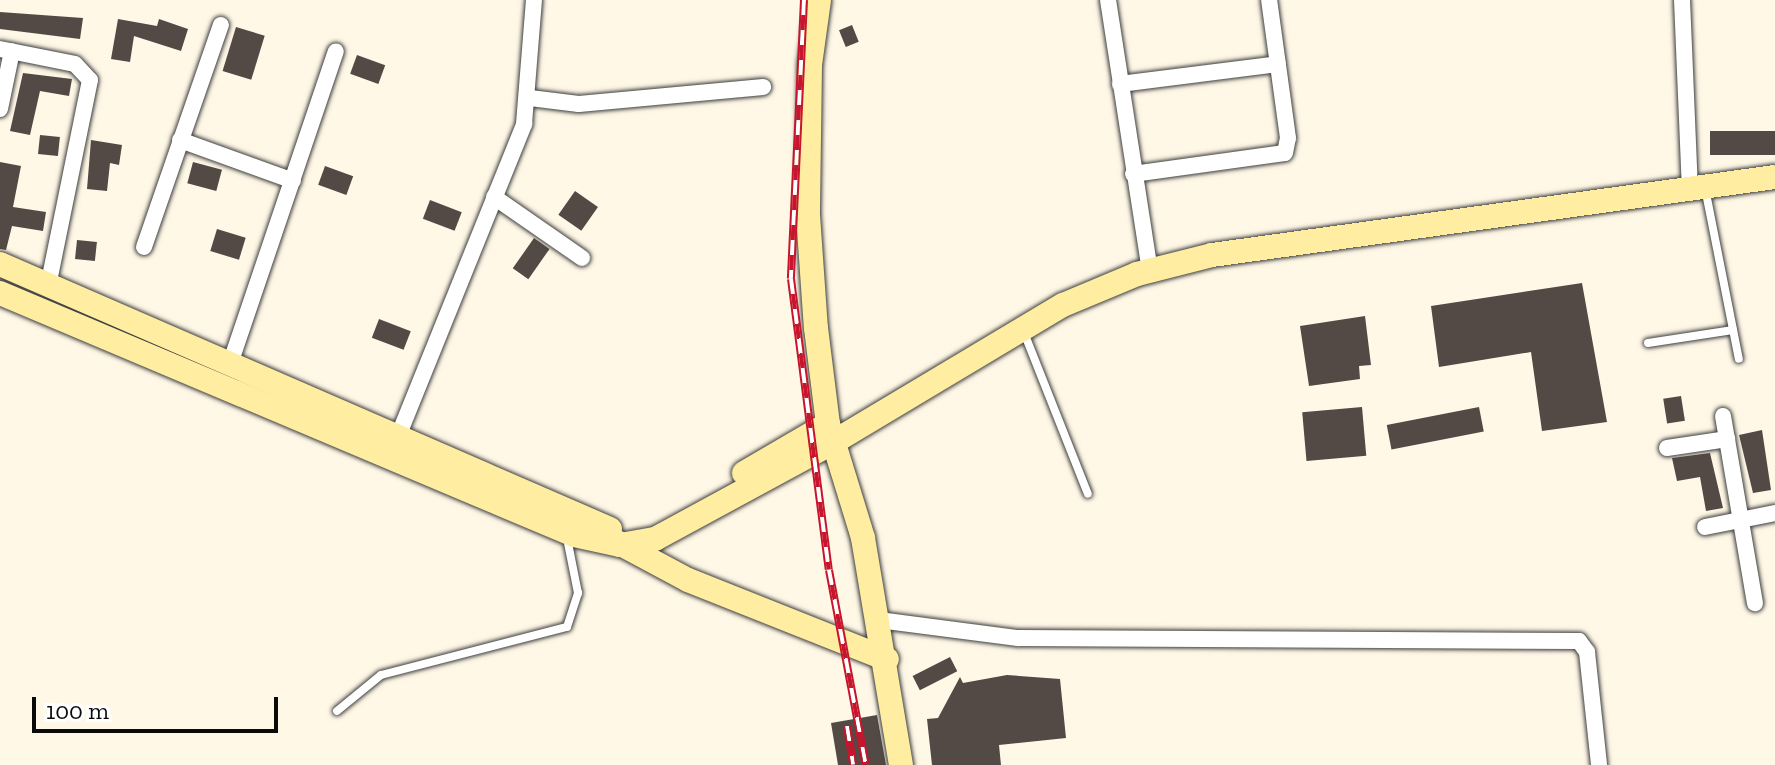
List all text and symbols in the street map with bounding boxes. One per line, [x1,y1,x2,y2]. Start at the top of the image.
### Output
scale bar [36,681,282,731]
text: 100 m [46,696,109,725]

